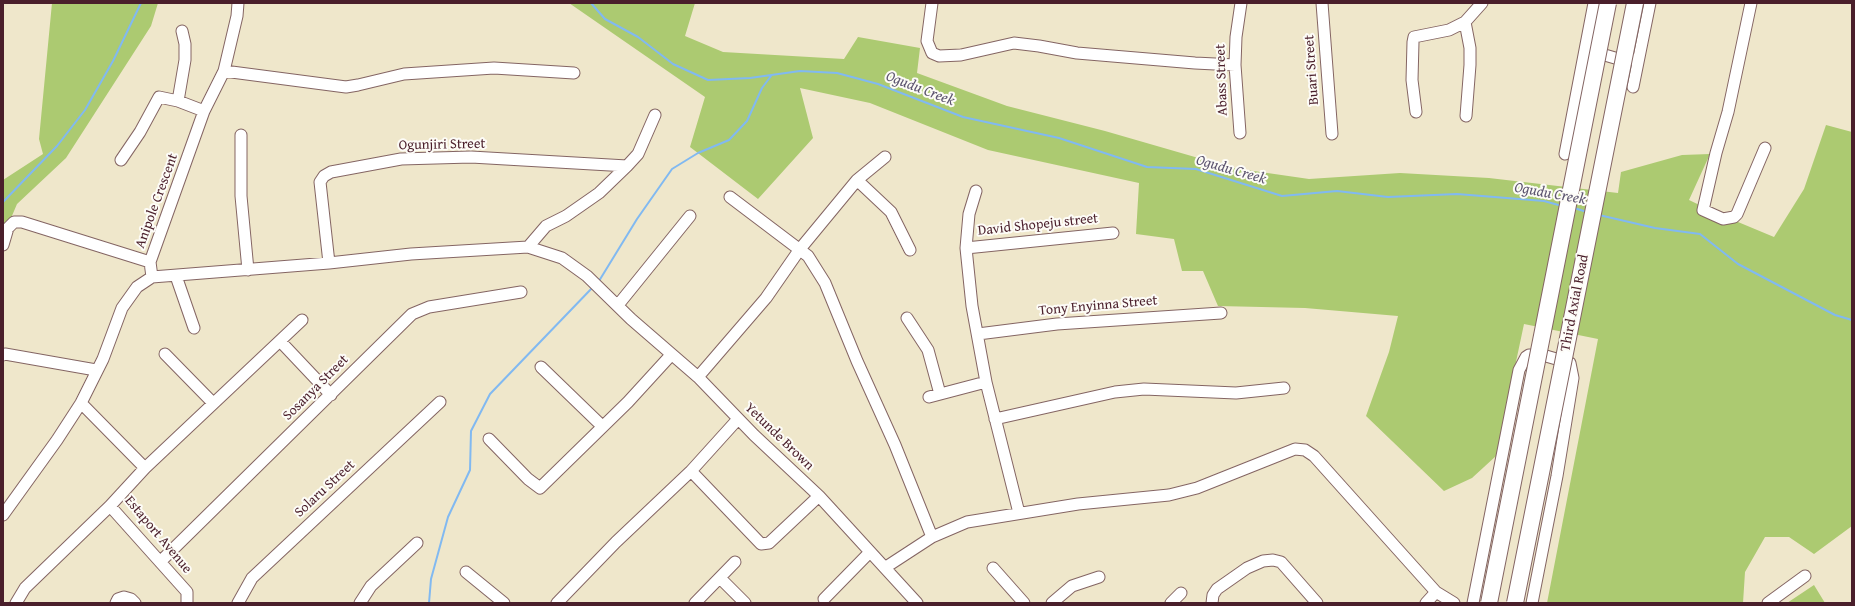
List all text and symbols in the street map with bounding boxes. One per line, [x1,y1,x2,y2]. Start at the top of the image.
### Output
street label: Buari Street [1301,34,1323,106]
street label: Abass Street [1212,44,1232,116]
water label: Ogudu Creek [883,68,957,110]
street label: Ogunjiri Street [398,136,486,154]
street label: Anipole Crescent [132,151,182,251]
water label: Ogudu Creek [1194,151,1268,189]
water label: Ogudu Creek [1513,179,1587,209]
street label: David Shopeju street [977,210,1099,240]
street label: Third Axial Road [1557,253,1593,353]
street label: Tony Enyinna Street [1038,292,1158,320]
street label: Sosanya Street [280,352,352,424]
street label: Yetunde Brown [741,400,817,474]
street label: Solaru Street [291,457,359,521]
street label: Estaport Avenue [121,493,195,577]

